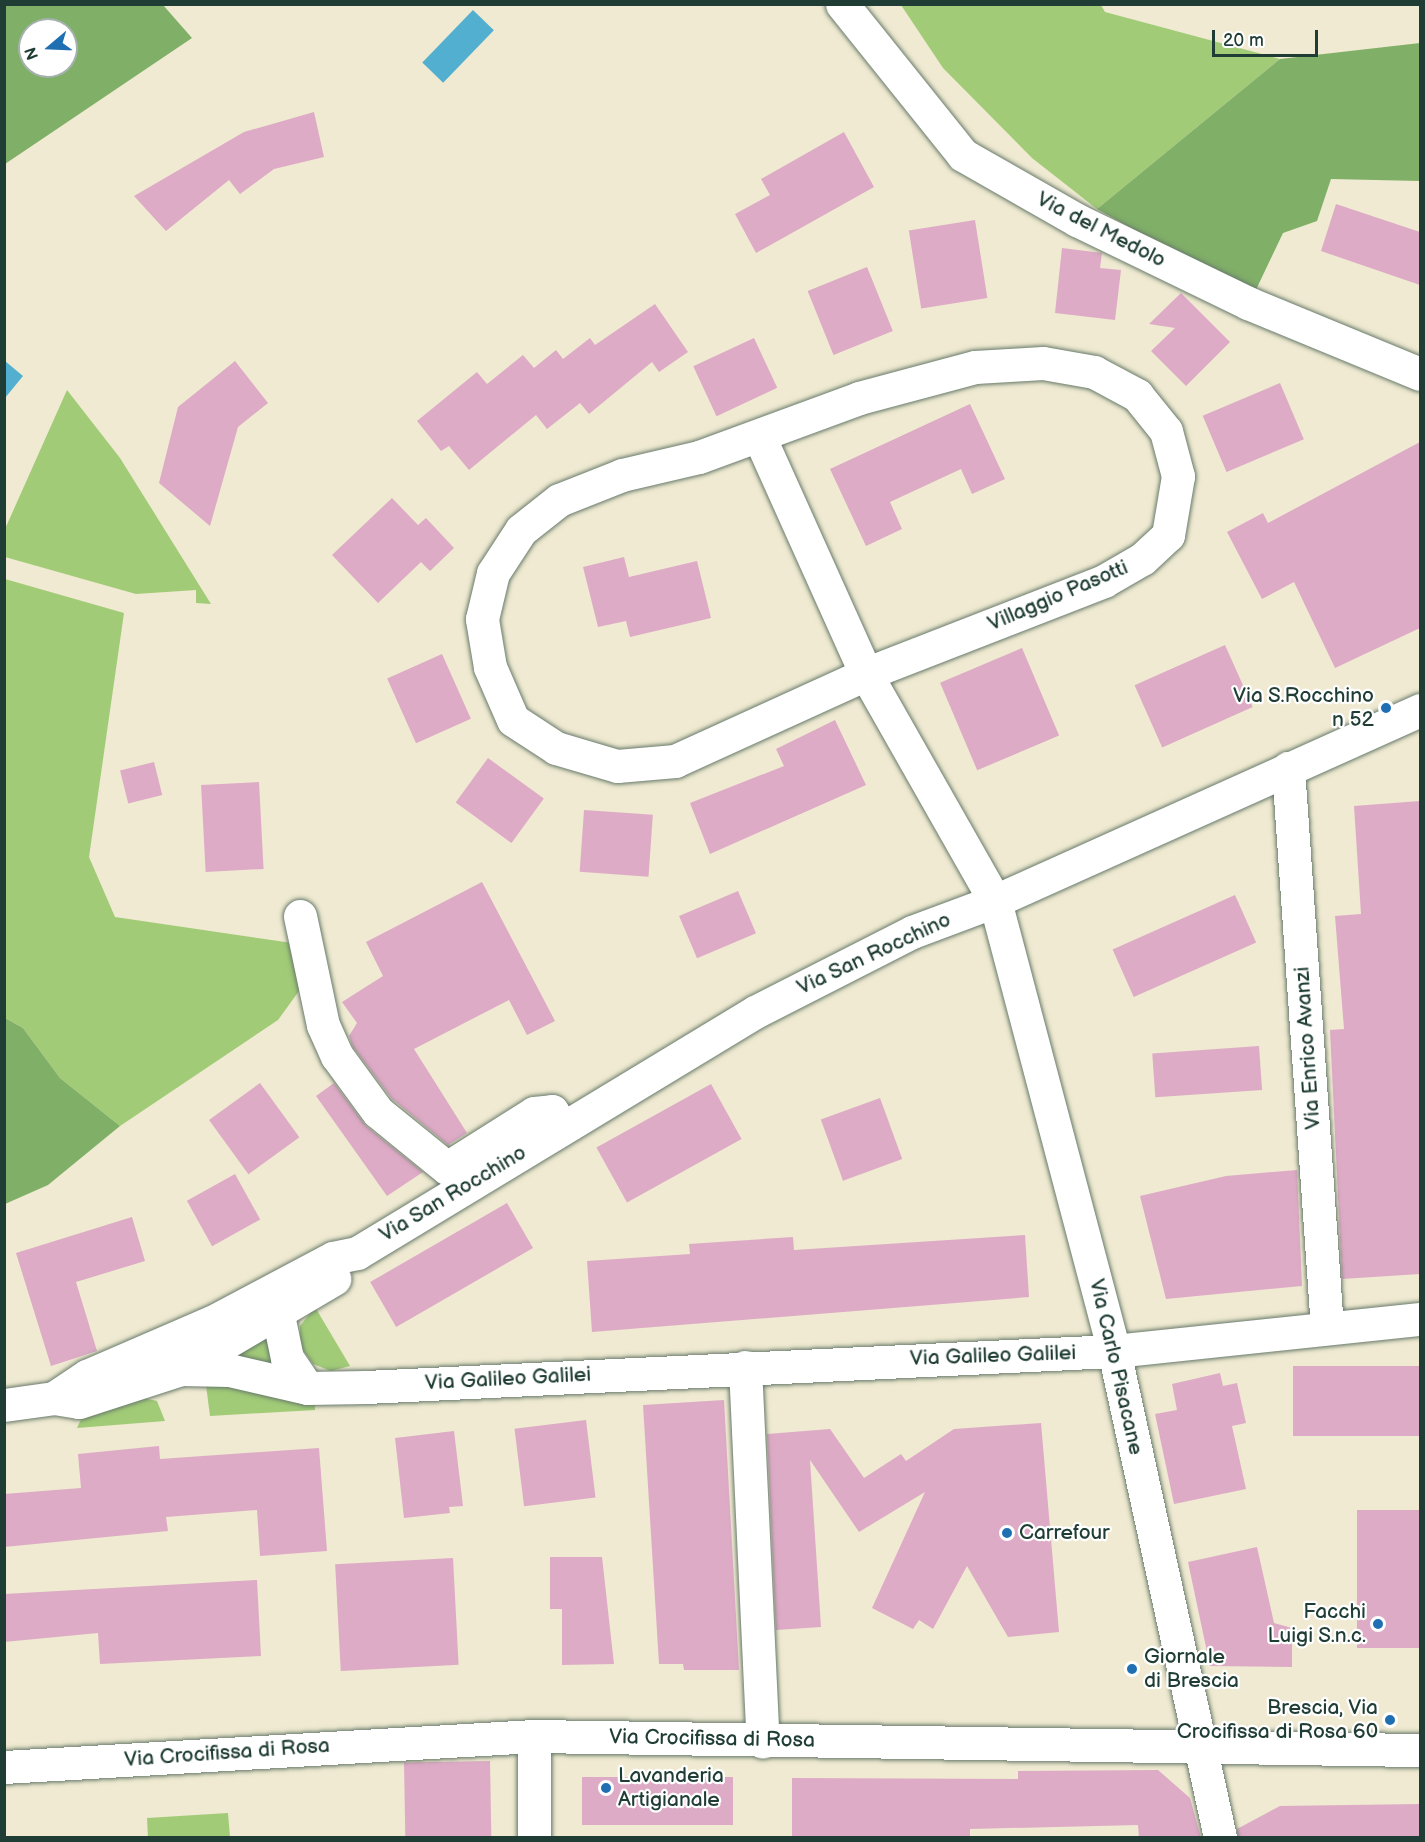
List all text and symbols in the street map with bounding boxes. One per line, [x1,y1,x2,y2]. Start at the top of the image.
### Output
north arrow [18,18,78,78]
scale bar [1215,18,1322,56]
text: 20 m [1223,30,1264,51]
text: N [21,45,43,62]
street label: Via del Medolo [1032,187,1170,273]
street label: Villaggio Pasotti [984,555,1132,637]
place label: Via S.Rocchino n 52 [1233,683,1374,733]
marker: Via S.Rocchino n 52 [1379,701,1393,715]
street label: Via San Rocchino [793,907,955,1001]
street label: Via Enrico Avanzi [1290,966,1326,1130]
street label: Via San Rocchino [375,1140,531,1248]
street label: Via Carlo Pisacane [1084,1277,1148,1457]
street label: Via Galileo Galilei [909,1341,1077,1371]
street label: Via Galileo Galilei [424,1362,592,1396]
place label: Carrefour [1019,1520,1110,1546]
marker: Carrefour [1000,1526,1014,1540]
place label: Facchi Luigi S.n.c. [1267,1599,1366,1649]
marker: Facchi Luigi S.n.c. [1371,1617,1385,1631]
place label: Giornale di Brescia [1144,1644,1239,1694]
marker: Giornale di Brescia [1125,1662,1139,1676]
place label: Brescia, Via Crocifissa di Rosa 60 [1177,1695,1378,1745]
marker: Brescia, Via Crocifissa di Rosa 60 [1383,1713,1397,1727]
street label: Via Crocifissa di Rosa [609,1725,815,1753]
street label: Via Crocifissa di Rosa [123,1733,331,1773]
place label: Lavanderia Artigianale [618,1763,724,1813]
marker: Lavanderia Artigianale [599,1781,613,1795]

